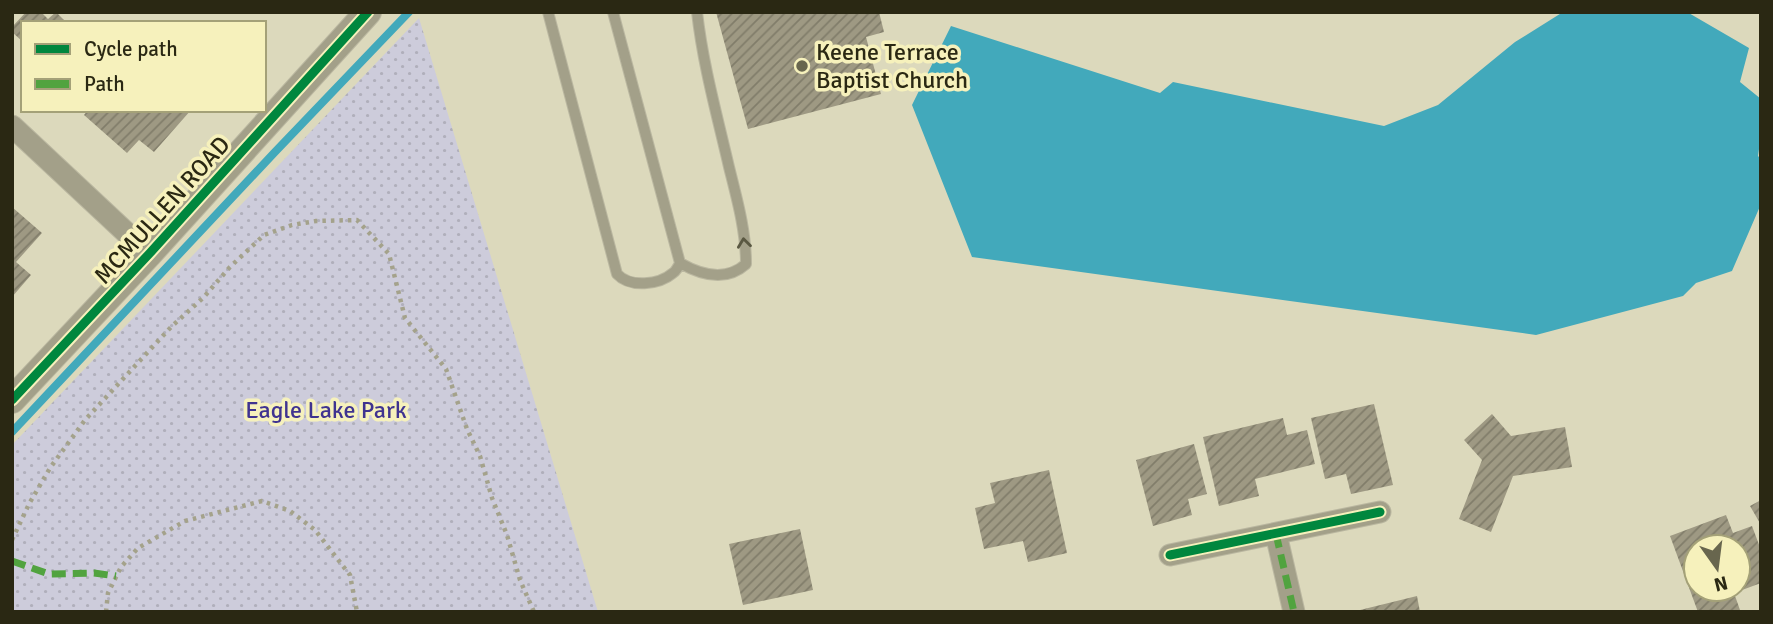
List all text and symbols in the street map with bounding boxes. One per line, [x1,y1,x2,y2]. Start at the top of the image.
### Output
legend [21,21,266,112]
text: Cycle path [84,36,178,62]
place label: Keene Terrace Baptist Church [816,37,968,95]
marker: Keene Terrace Baptist Church [794,58,810,74]
text: Path [84,71,125,97]
street label: MCMULLEN ROAD [88,130,236,290]
one-way arrow [737,237,752,249]
park label: Eagle Lake Park [245,395,407,425]
north arrow [1682,533,1752,603]
text: N [1712,570,1730,597]

